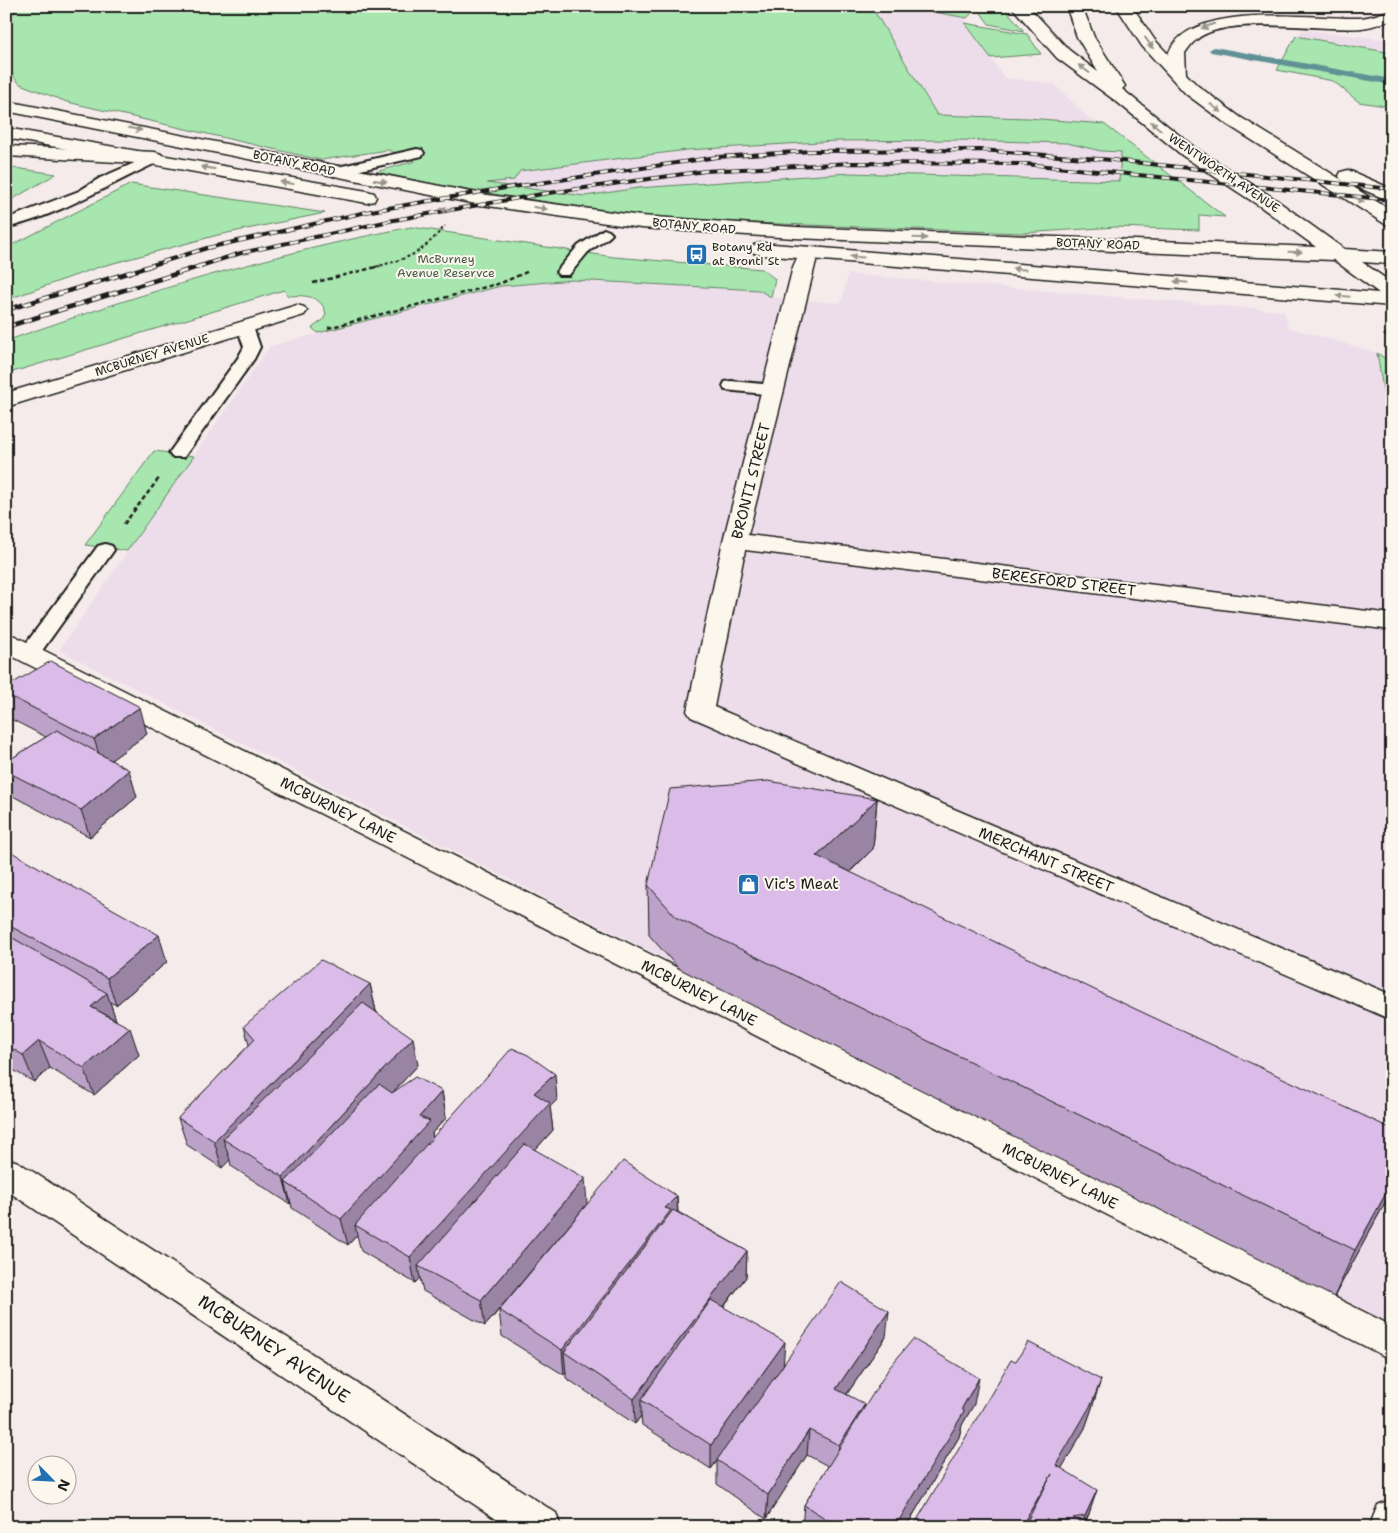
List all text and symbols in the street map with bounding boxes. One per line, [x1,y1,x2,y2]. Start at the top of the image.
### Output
one-way arrow [1200,23,1215,31]
one-way arrow [1144,36,1154,50]
one-way arrow [1077,64,1090,74]
one-way arrow [1209,103,1223,113]
one-way arrow [1149,120,1162,131]
one-way arrow [127,126,143,134]
street label: WENTWORTH AVENUE [1165,130,1283,216]
street label: BOTANY ROAD [251,146,337,180]
one-way arrow [199,164,215,172]
one-way arrow [372,177,388,185]
one-way arrow [279,178,295,186]
one-way arrow [1351,194,1365,204]
one-way arrow [532,204,548,212]
one-way arrow [439,206,455,214]
street label: BOTANY ROAD [652,214,737,238]
one-way arrow [912,234,928,242]
street label: BOTANY ROAD [1056,235,1140,253]
place label: Botany Rd at Bronti St [712,239,780,269]
bus stop icon: Botany Rd at Bronti St [684,242,708,266]
one-way arrow [1287,248,1303,256]
park label: McBurney Avenue Reservce [397,251,495,281]
one-way arrow [849,252,865,260]
one-way arrow [1011,264,1027,272]
one-way arrow [1173,278,1189,286]
one-way arrow [1335,292,1351,300]
street label: MCBURNEY AVENUE [93,330,211,380]
street label: BRONTI STREET [727,421,775,541]
street label: BERESFORD STREET [991,563,1137,601]
street label: MCBURNEY LANE [277,772,399,848]
street label: MERCHANT STREET [975,823,1117,897]
shop icon: Vic's Meat [736,872,760,896]
place label: Vic's Meat [764,874,839,894]
street label: MCBURNEY LANE [638,955,760,1031]
street label: MCBURNEY LANE [999,1138,1121,1214]
street label: MCBURNEY AVENUE [193,1289,355,1409]
north arrow [28,1456,78,1506]
text: N [53,1477,74,1494]

